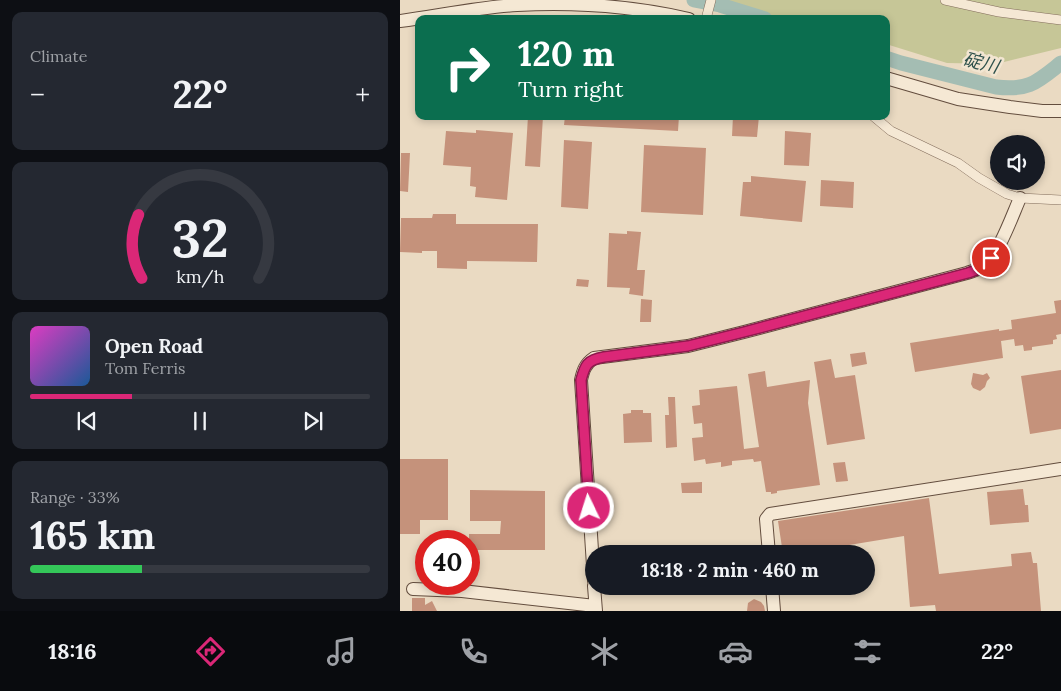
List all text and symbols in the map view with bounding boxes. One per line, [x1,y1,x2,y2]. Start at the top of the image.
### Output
text: 120 m [518,31,615,76]
icon: right [435,35,500,100]
text: Climate [30,46,87,66]
water label: 碇川 [961,47,1003,79]
text: 22° [172,70,228,118]
text: Turn right [518,75,623,103]
text: − [30,77,45,113]
text: + [355,77,370,113]
map controls [990,135,1045,190]
button: sound [990,135,1045,190]
text: 32 [172,205,228,271]
pin [970,237,1012,279]
icon: arrive [977,244,1005,272]
text: km/h [176,265,224,288]
text: Open Road [105,334,203,358]
text: Tom Ferris [105,358,185,378]
icon: previous [73,407,101,435]
icon: pause [186,407,214,435]
icon: next [299,407,327,435]
position arrow [562,481,614,533]
text: Range · 33% [30,487,120,507]
text: 165 km [30,511,155,559]
speed limit sign: 40 [415,530,480,595]
text: 18:18 · 2 min · 460 m [641,558,819,582]
icon: directions [193,634,228,669]
icon: music [324,634,359,669]
icon: phone [456,634,491,669]
icon: climate [587,634,622,669]
icon: car [718,634,753,669]
icon: filters [850,634,885,669]
text: 18:16 [48,637,97,665]
text: 22° [981,637,1013,665]

